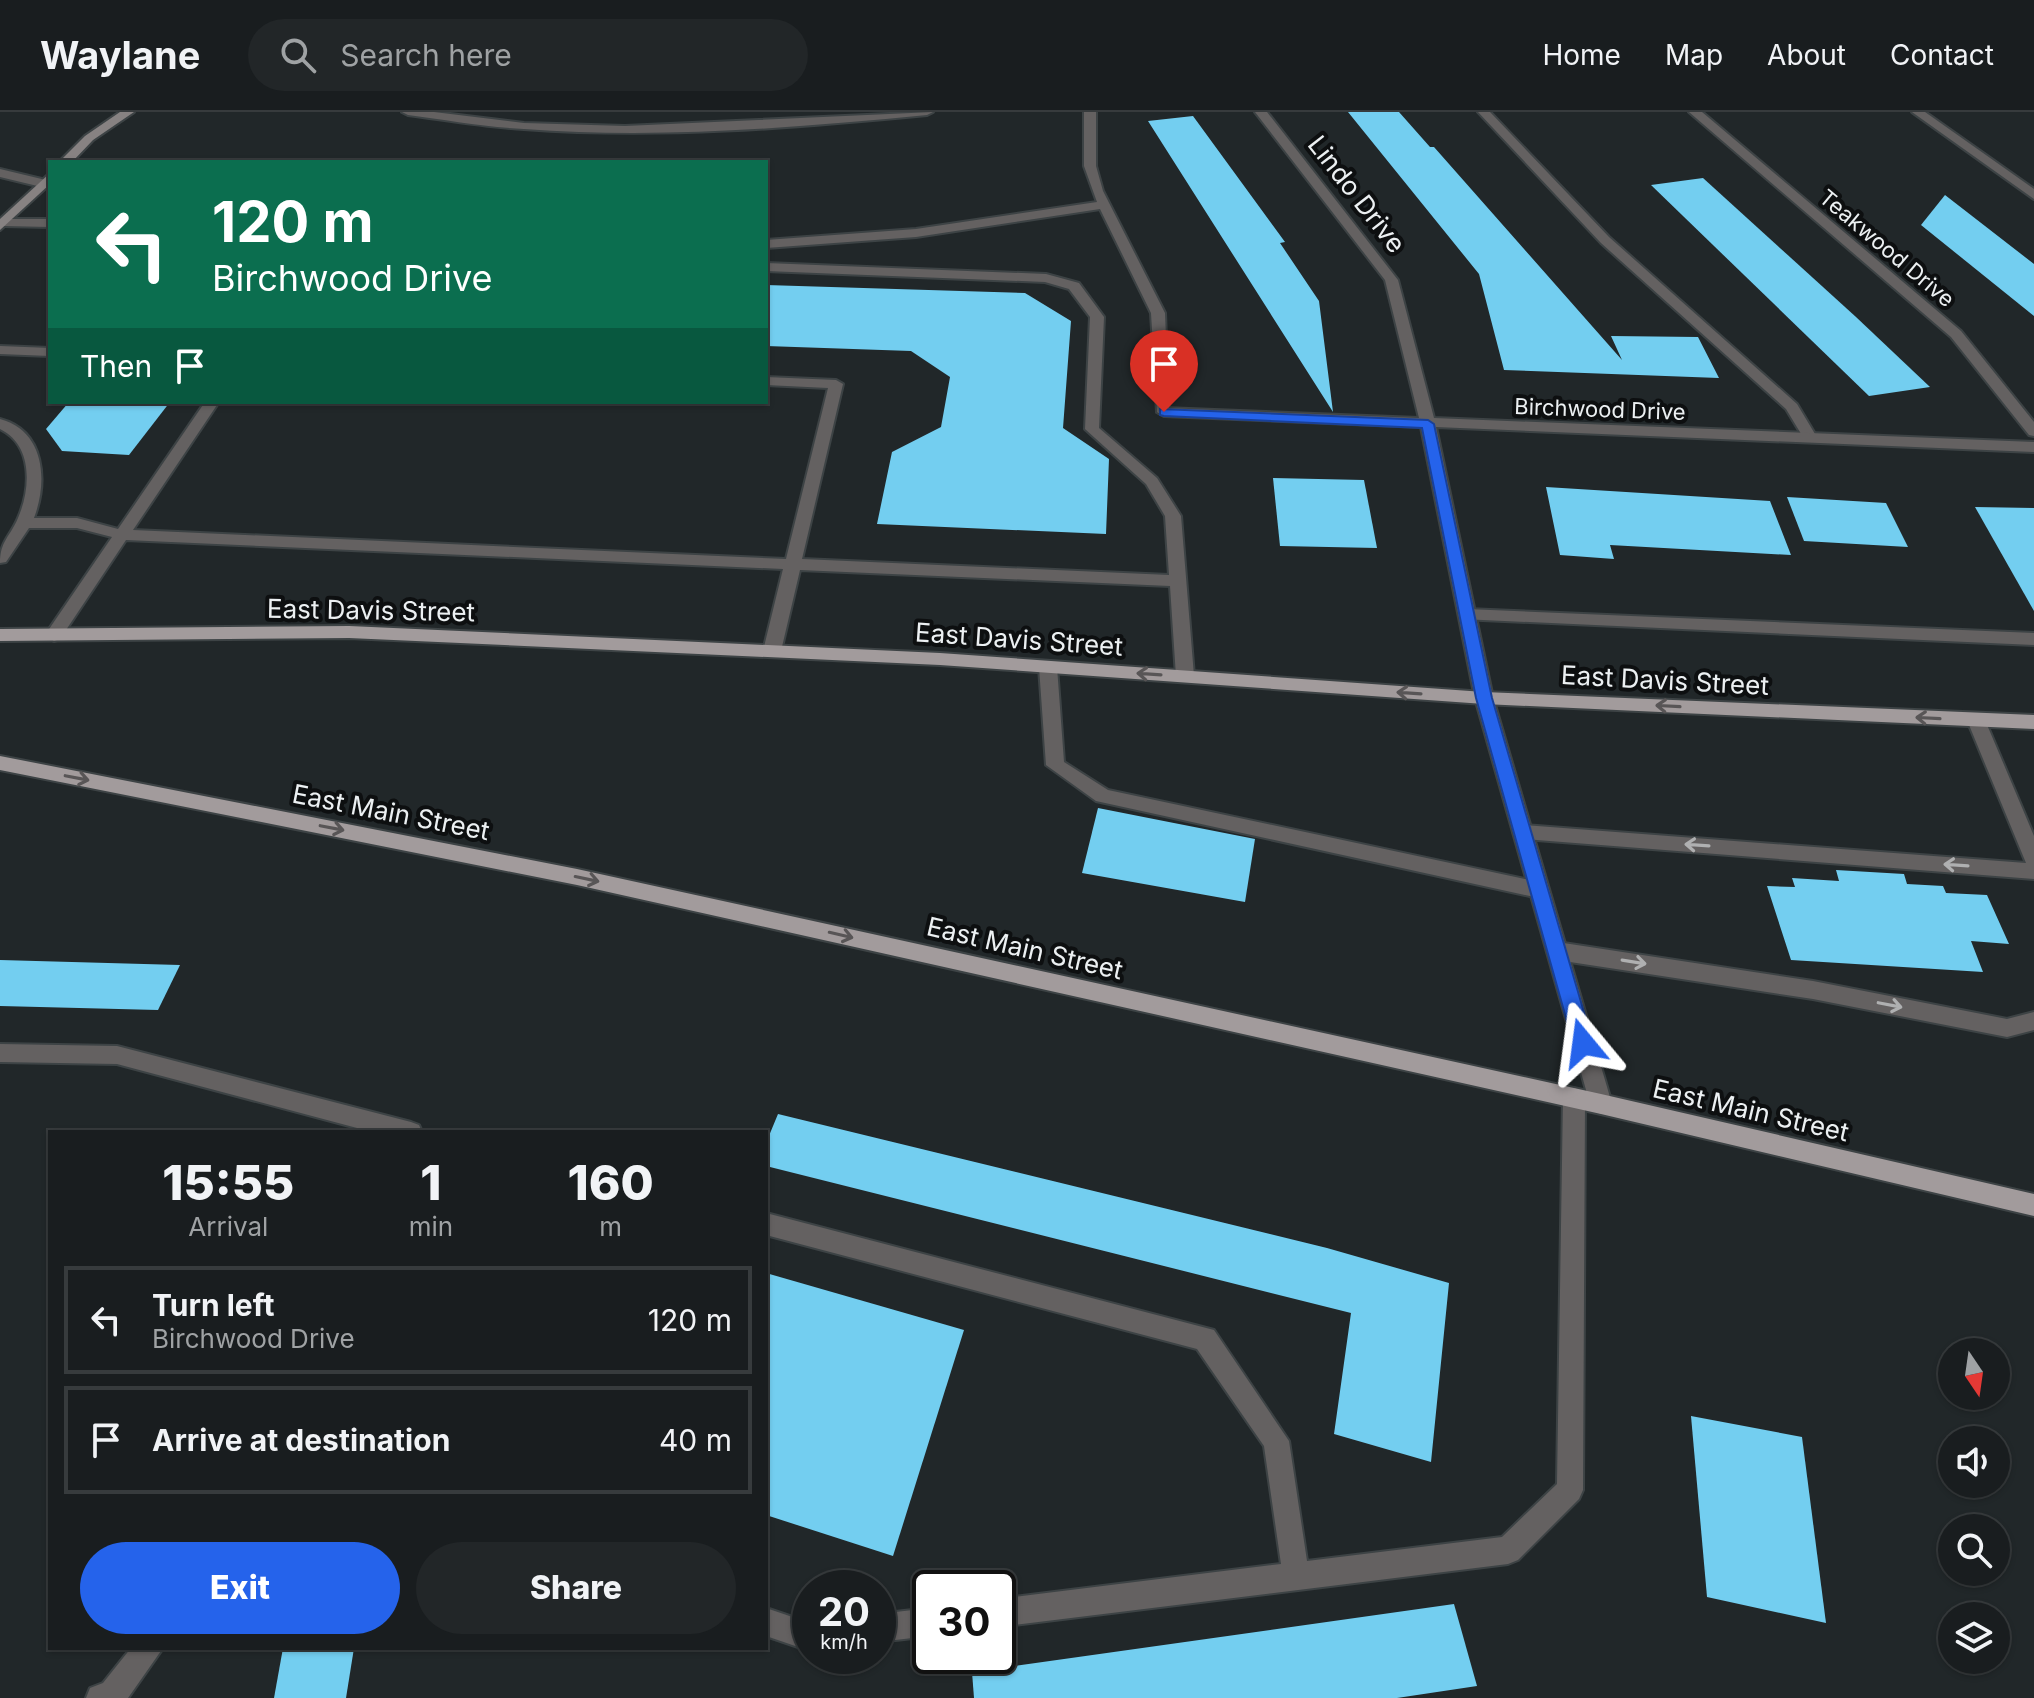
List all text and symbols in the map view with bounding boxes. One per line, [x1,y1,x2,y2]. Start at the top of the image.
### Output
search box [248,19,808,91]
text: Waylane [40,32,200,78]
icon: search [276,33,320,77]
text: Search here [340,37,512,73]
text: Home [1542,38,1621,72]
text: Map [1665,38,1723,72]
text: About [1767,38,1846,72]
text: Contact [1890,38,1994,72]
street label: Lindo Drive [1302,129,1412,259]
street label: Teakwood Drive [1814,184,1960,312]
text: 120 m [212,188,374,256]
icon: left [80,192,184,296]
text: Birchwood Drive [212,256,493,300]
pin [1130,330,1198,412]
icon: arrive [1142,342,1186,386]
icon: arrive [168,344,212,388]
text: Then [80,348,152,384]
street label: Birchwood Drive [1514,393,1686,425]
street label: East Davis Street [267,593,475,627]
street label: East Davis Street [914,616,1124,662]
street label: East Davis Street [1560,659,1770,701]
one-way arrow [1136,666,1163,681]
one-way arrow [1396,685,1423,700]
one-way arrow [1655,699,1682,714]
one-way arrow [1915,710,1942,725]
one-way arrow [63,772,89,787]
street label: East Main Street [290,778,492,846]
one-way arrow [318,822,344,837]
one-way arrow [1684,837,1711,852]
one-way arrow [1943,857,1970,872]
one-way arrow [573,872,599,887]
street label: East Main Street [924,910,1126,986]
one-way arrow [827,928,853,943]
one-way arrow [1621,956,1646,971]
one-way arrow [1877,998,1902,1013]
position arrow [1541,1001,1625,1085]
street label: East Main Street [1650,1072,1852,1148]
text: 15:55 [162,1153,294,1212]
text: 1 [420,1153,441,1212]
text: 160 [567,1153,654,1212]
text: Arrival [188,1211,268,1242]
text: min [409,1211,453,1242]
text: m [599,1211,622,1242]
text: Turn left [152,1287,274,1323]
icon: left [84,1298,128,1342]
text: 120 m [648,1302,732,1338]
text: Birchwood Drive [152,1323,355,1354]
north arrow [1938,1338,2010,1410]
map controls [1938,1338,2010,1674]
icon: arrive [84,1418,128,1462]
text: Arrive at destination [152,1422,450,1458]
text: 40 m [659,1422,732,1458]
button: sound [1938,1426,2010,1498]
button: search [1938,1514,2010,1586]
button: Exit [80,1542,400,1634]
button: Share [416,1542,736,1634]
speed limit sign: 30 [912,1570,1016,1674]
text: 20 [818,1587,870,1636]
button: layers [1938,1602,2010,1674]
text: km/h [820,1630,868,1654]

